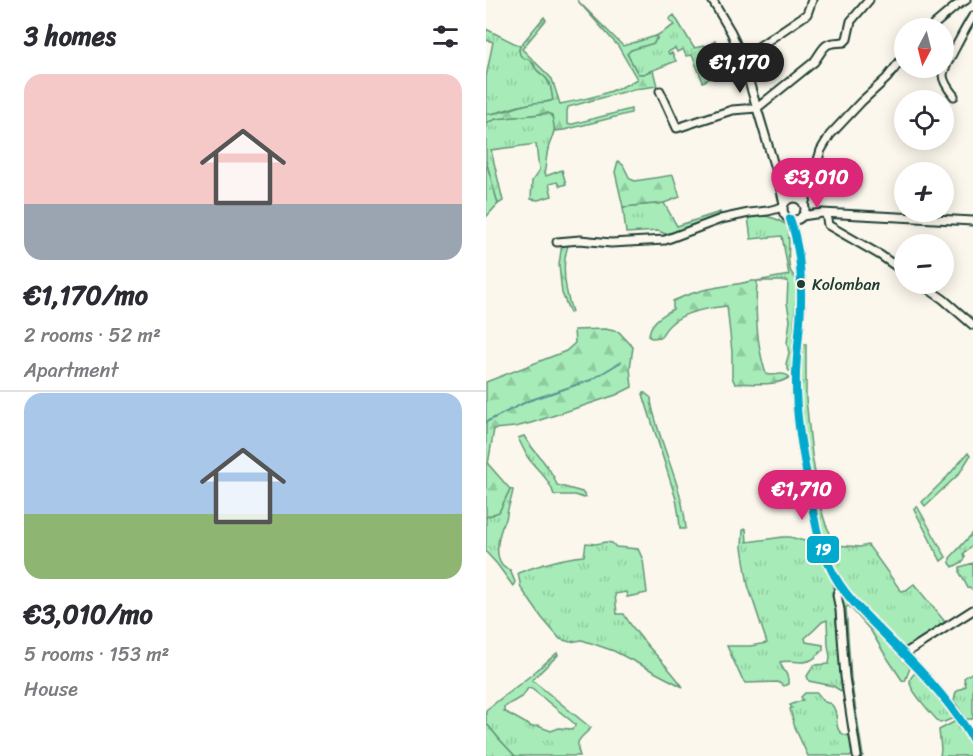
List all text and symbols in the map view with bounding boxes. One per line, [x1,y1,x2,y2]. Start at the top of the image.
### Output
text: 3 homes [24,13,116,59]
north arrow [894,18,954,78]
map controls [894,18,954,294]
icon: filters [429,20,462,53]
pin: €1,170 [691,43,789,94]
text: €1,170 [710,45,770,80]
button: locate [894,90,954,150]
icon: home [189,113,297,221]
pin: €3,010 [768,158,866,209]
text: €3,010 [785,160,849,195]
button: + [894,162,954,222]
button: − [894,234,954,294]
place label: Kolomban [812,270,880,299]
text: €1,170/mo [24,272,148,318]
marker: Kolomban [795,278,807,290]
text: 2 rooms · 52 m² [24,318,161,353]
text: Apartment [24,353,118,388]
icon: home [189,432,297,540]
pin: €1,710 [753,470,851,521]
text: €1,710 [772,472,832,507]
line badge: 19 [806,535,840,564]
text: 19 [815,535,832,564]
text: €3,010/mo [24,591,153,637]
text: 5 rooms · 153 m² [24,637,169,672]
text: House [24,672,78,707]

